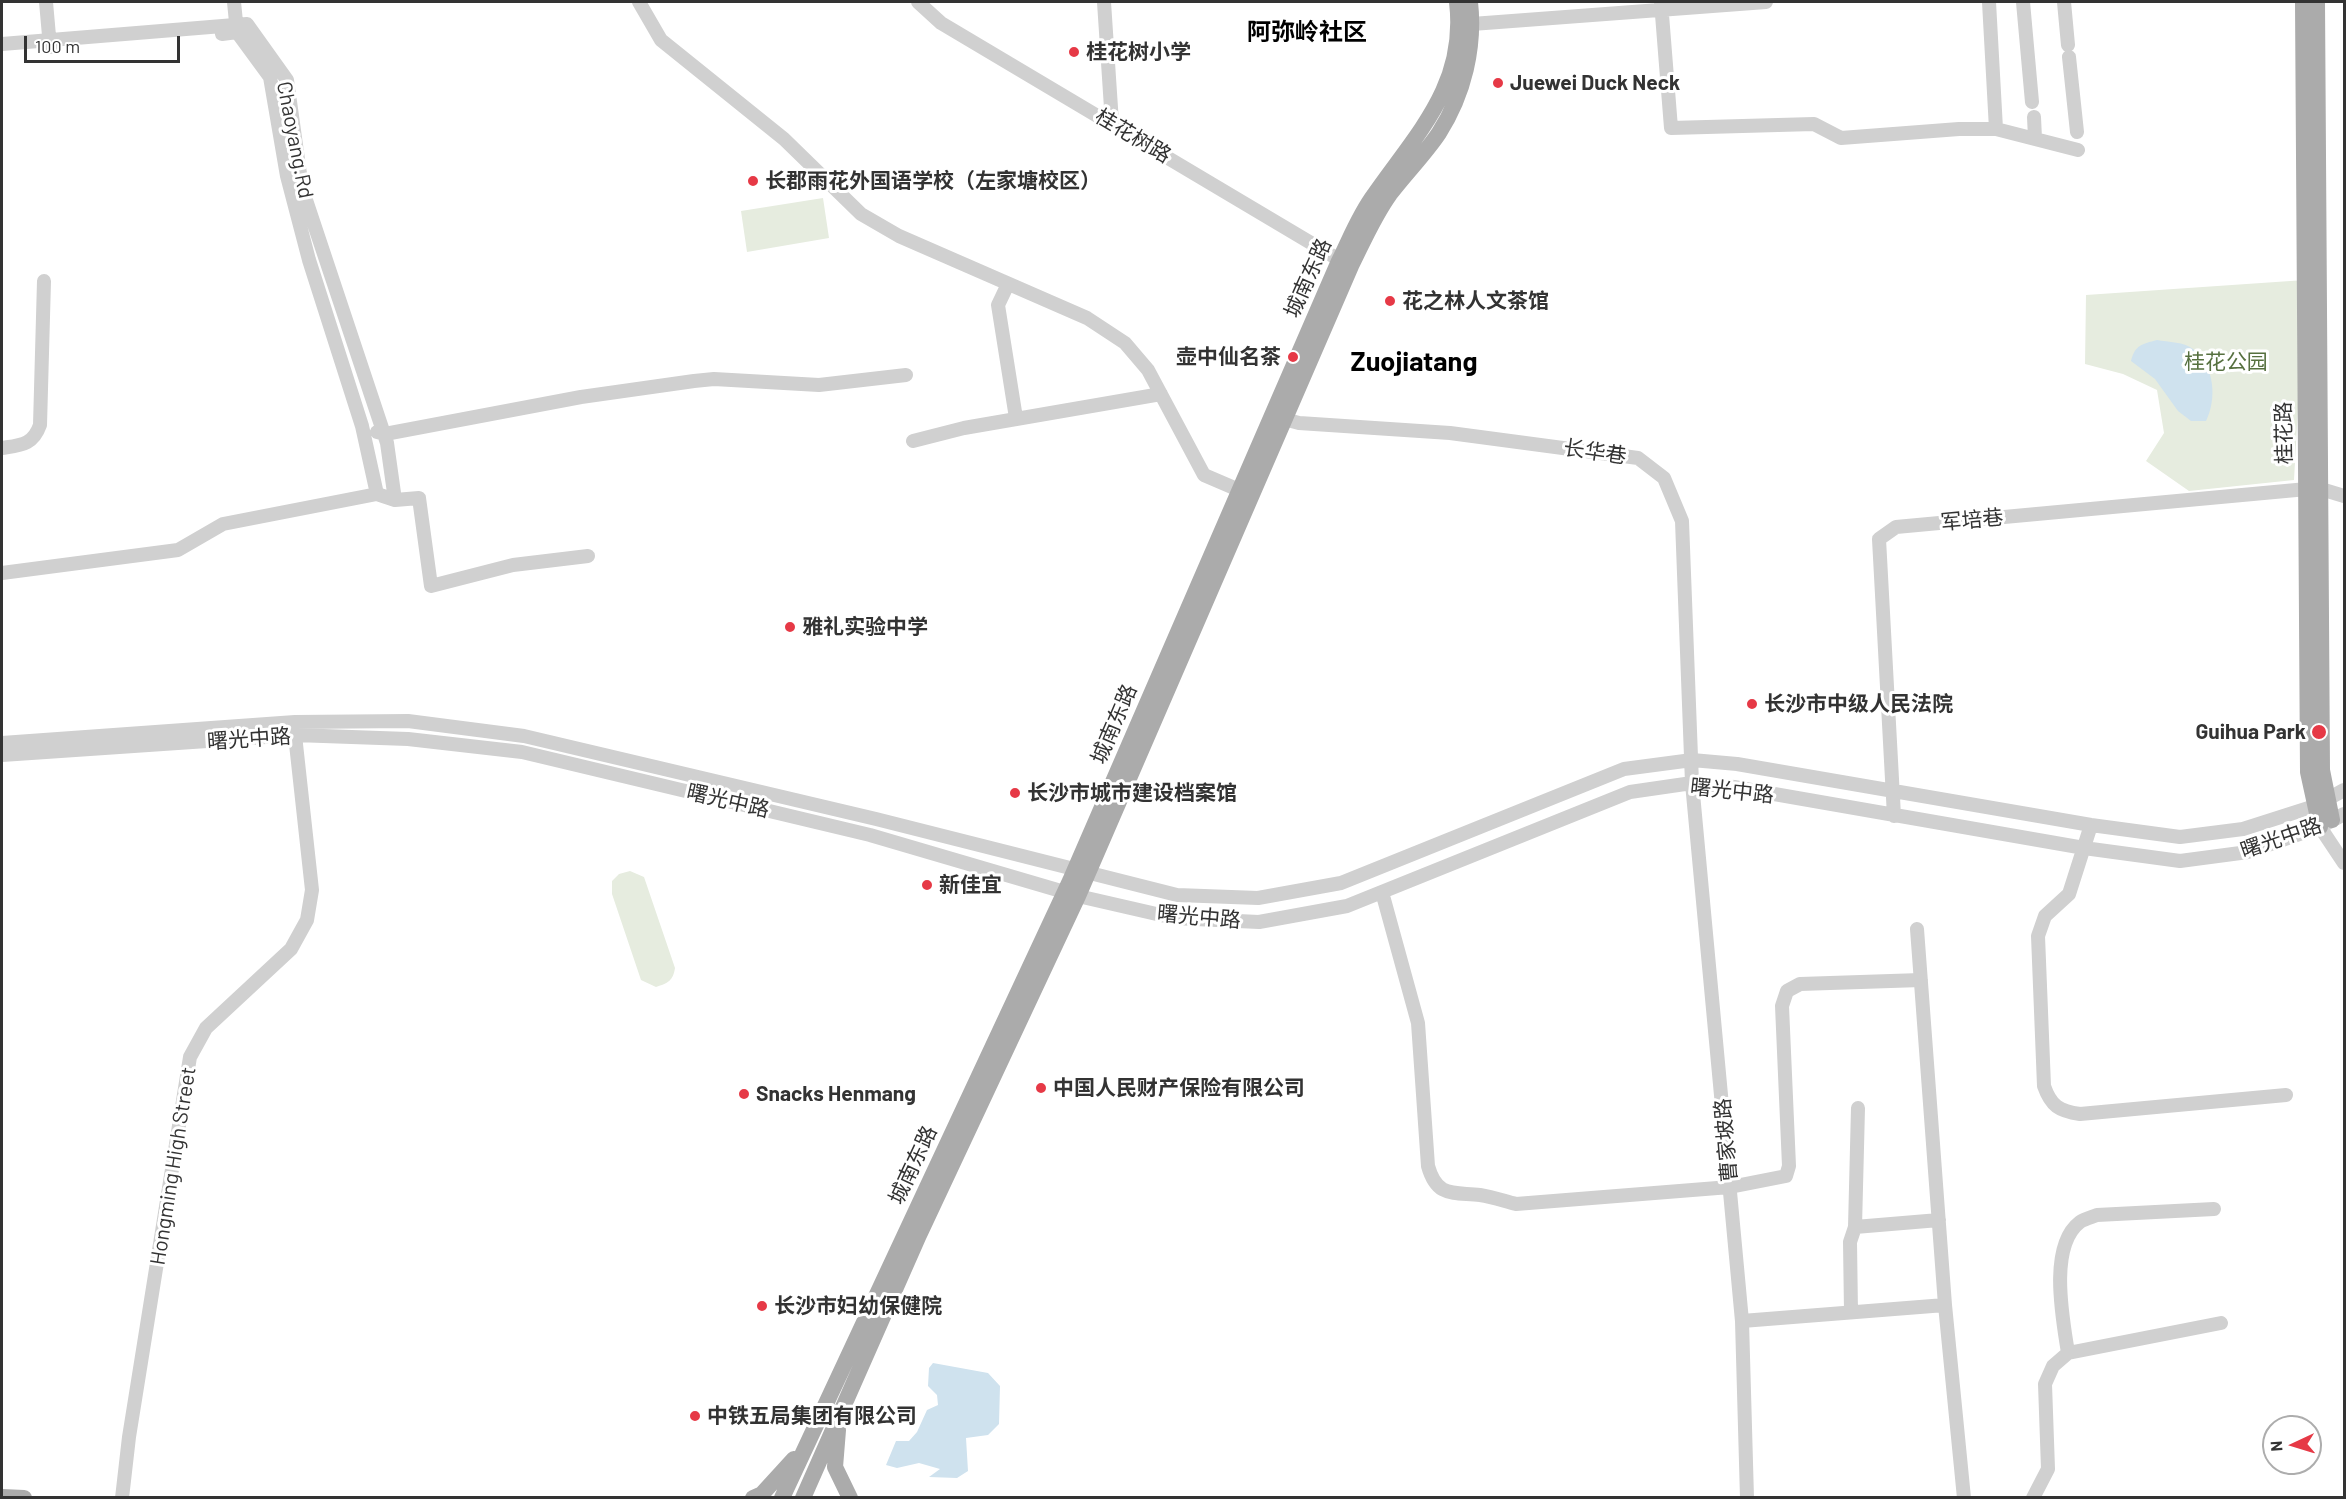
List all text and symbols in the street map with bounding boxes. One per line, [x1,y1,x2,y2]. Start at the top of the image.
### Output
district label: 阿弥岭社区 [1247,18,1367,46]
scale bar [27,24,183,62]
text: 100 m [35,35,80,57]
place label: 桂花树小学 [1086,39,1191,65]
marker: 桂花树小学 [1067,45,1081,59]
place label: Juewei Duck Neck [1510,70,1680,96]
marker: Juewei Duck Neck [1491,76,1505,90]
street label: Chaoyang.Rd [271,79,319,201]
street label: 桂花树路 [1091,104,1175,168]
place label: 长郡雨花外国语学校（左家塘校区） [765,168,1101,194]
marker: 长郡雨花外国语学校（左家塘校区） [746,174,760,188]
street label: 城南东路 [1279,235,1337,321]
place label: 花之林人文茶馆 [1402,288,1549,314]
marker: 花之林人文茶馆 [1383,294,1397,308]
place label: 壶中仙名茶 [1176,344,1281,370]
district label: Zuojiatang [1351,346,1477,378]
park label: 桂花公园 [2184,349,2268,375]
marker: 壶中仙名茶 [1286,350,1300,364]
street label: 桂花路 [2271,401,2297,465]
street label: 长华巷 [1562,435,1628,469]
street label: 军培巷 [1940,505,2004,535]
place label: 雅礼实验中学 [802,614,928,640]
marker: 雅礼实验中学 [783,620,797,634]
street label: 城南东路 [1086,680,1142,768]
place label: 长沙市中级人民法院 [1764,691,1953,717]
marker: 长沙市中级人民法院 [1745,697,1759,711]
place label: Guihua Park [2195,719,2306,745]
marker: Guihua Park [2310,723,2328,741]
street label: 曙光中路 [206,724,292,754]
street label: 曙光中路 [1689,774,1775,808]
street label: 曙光中路 [684,779,772,823]
place label: 长沙市城市建设档案馆 [1027,780,1237,806]
marker: 长沙市城市建设档案馆 [1008,786,1022,800]
street label: 曙光中路 [2237,812,2325,864]
place label: 新佳宜 [939,872,1002,898]
marker: 新佳宜 [920,878,934,892]
street label: 曙光中路 [1156,901,1242,933]
street label: Hongming High Street [145,1065,201,1267]
place label: 中国人民财产保险有限公司 [1053,1075,1305,1101]
place label: Snacks Henmang [756,1081,916,1107]
marker: 中国人民财产保险有限公司 [1034,1081,1048,1095]
marker: Snacks Henmang [737,1087,751,1101]
street label: 曹家坡路 [1710,1097,1742,1183]
street label: 城南东路 [884,1122,942,1208]
place label: 长沙市妇幼保健院 [774,1293,942,1319]
marker: 长沙市妇幼保健院 [755,1299,769,1313]
place label: 中铁五局集团有限公司 [707,1403,917,1429]
marker: 中铁五局集团有限公司 [688,1409,702,1423]
north arrow [2262,1415,2322,1475]
text: N [2266,1440,2285,1452]

